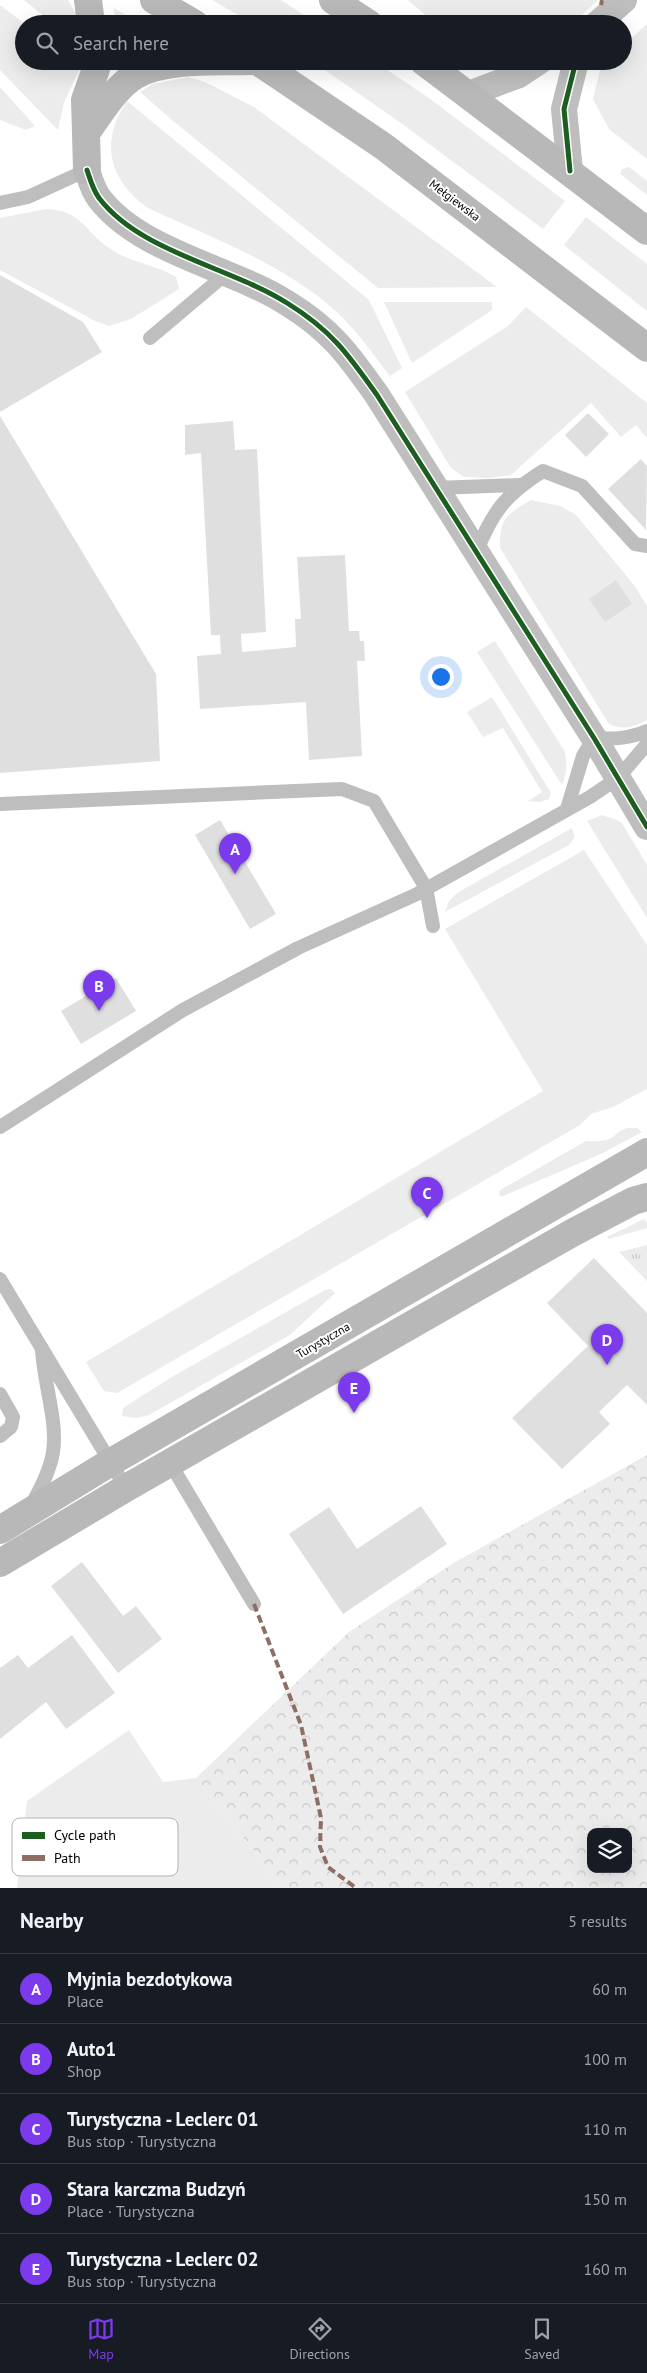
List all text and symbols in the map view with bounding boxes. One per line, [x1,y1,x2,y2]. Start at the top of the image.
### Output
search box [15,15,632,70]
icon: search [33,29,61,57]
text: Search here [73,31,169,55]
street label: Mełgiewska [426,176,484,224]
your location [428,664,454,690]
pin: A [219,833,251,874]
pin: B [83,970,115,1011]
pin: C [411,1177,443,1218]
street label: Turystyczna [294,1319,352,1361]
pin: D [591,1324,623,1365]
pin: E [338,1372,370,1413]
legend [12,1818,178,1876]
text: Cycle path [54,1826,116,1844]
map controls [587,1828,632,1873]
button: layers [587,1828,632,1873]
text: Path [54,1849,81,1867]
text: Nearby [20,1907,83,1934]
text: 5 results [568,1911,627,1931]
text: Myjnia bezdotykowa [67,1967,233,1991]
text: A [31,1979,41,1999]
text: 60 m [592,1979,627,1999]
text: Place [67,1991,104,2011]
text: Auto1 [67,2037,116,2061]
text: B [31,2049,41,2069]
text: 100 m [584,2049,627,2069]
text: Shop [67,2061,101,2081]
text: Turystyczna - Leclerc 01 [67,2107,259,2131]
text: C [32,2119,40,2139]
text: 110 m [584,2119,627,2139]
text: Bus stop · Turystyczna [67,2131,216,2151]
text: Stara karczma Budzyń [67,2177,246,2201]
text: D [31,2189,41,2209]
text: 150 m [584,2189,627,2209]
text: Place · Turystyczna [67,2201,195,2221]
text: Turystyczna - Leclerc 02 [67,2247,259,2271]
text: E [32,2259,40,2279]
text: 160 m [584,2259,627,2279]
text: Bus stop · Turystyczna [67,2271,216,2291]
tab: Map [87,2315,115,2363]
tab: Directions [289,2315,350,2363]
tab: Saved [524,2315,560,2363]

